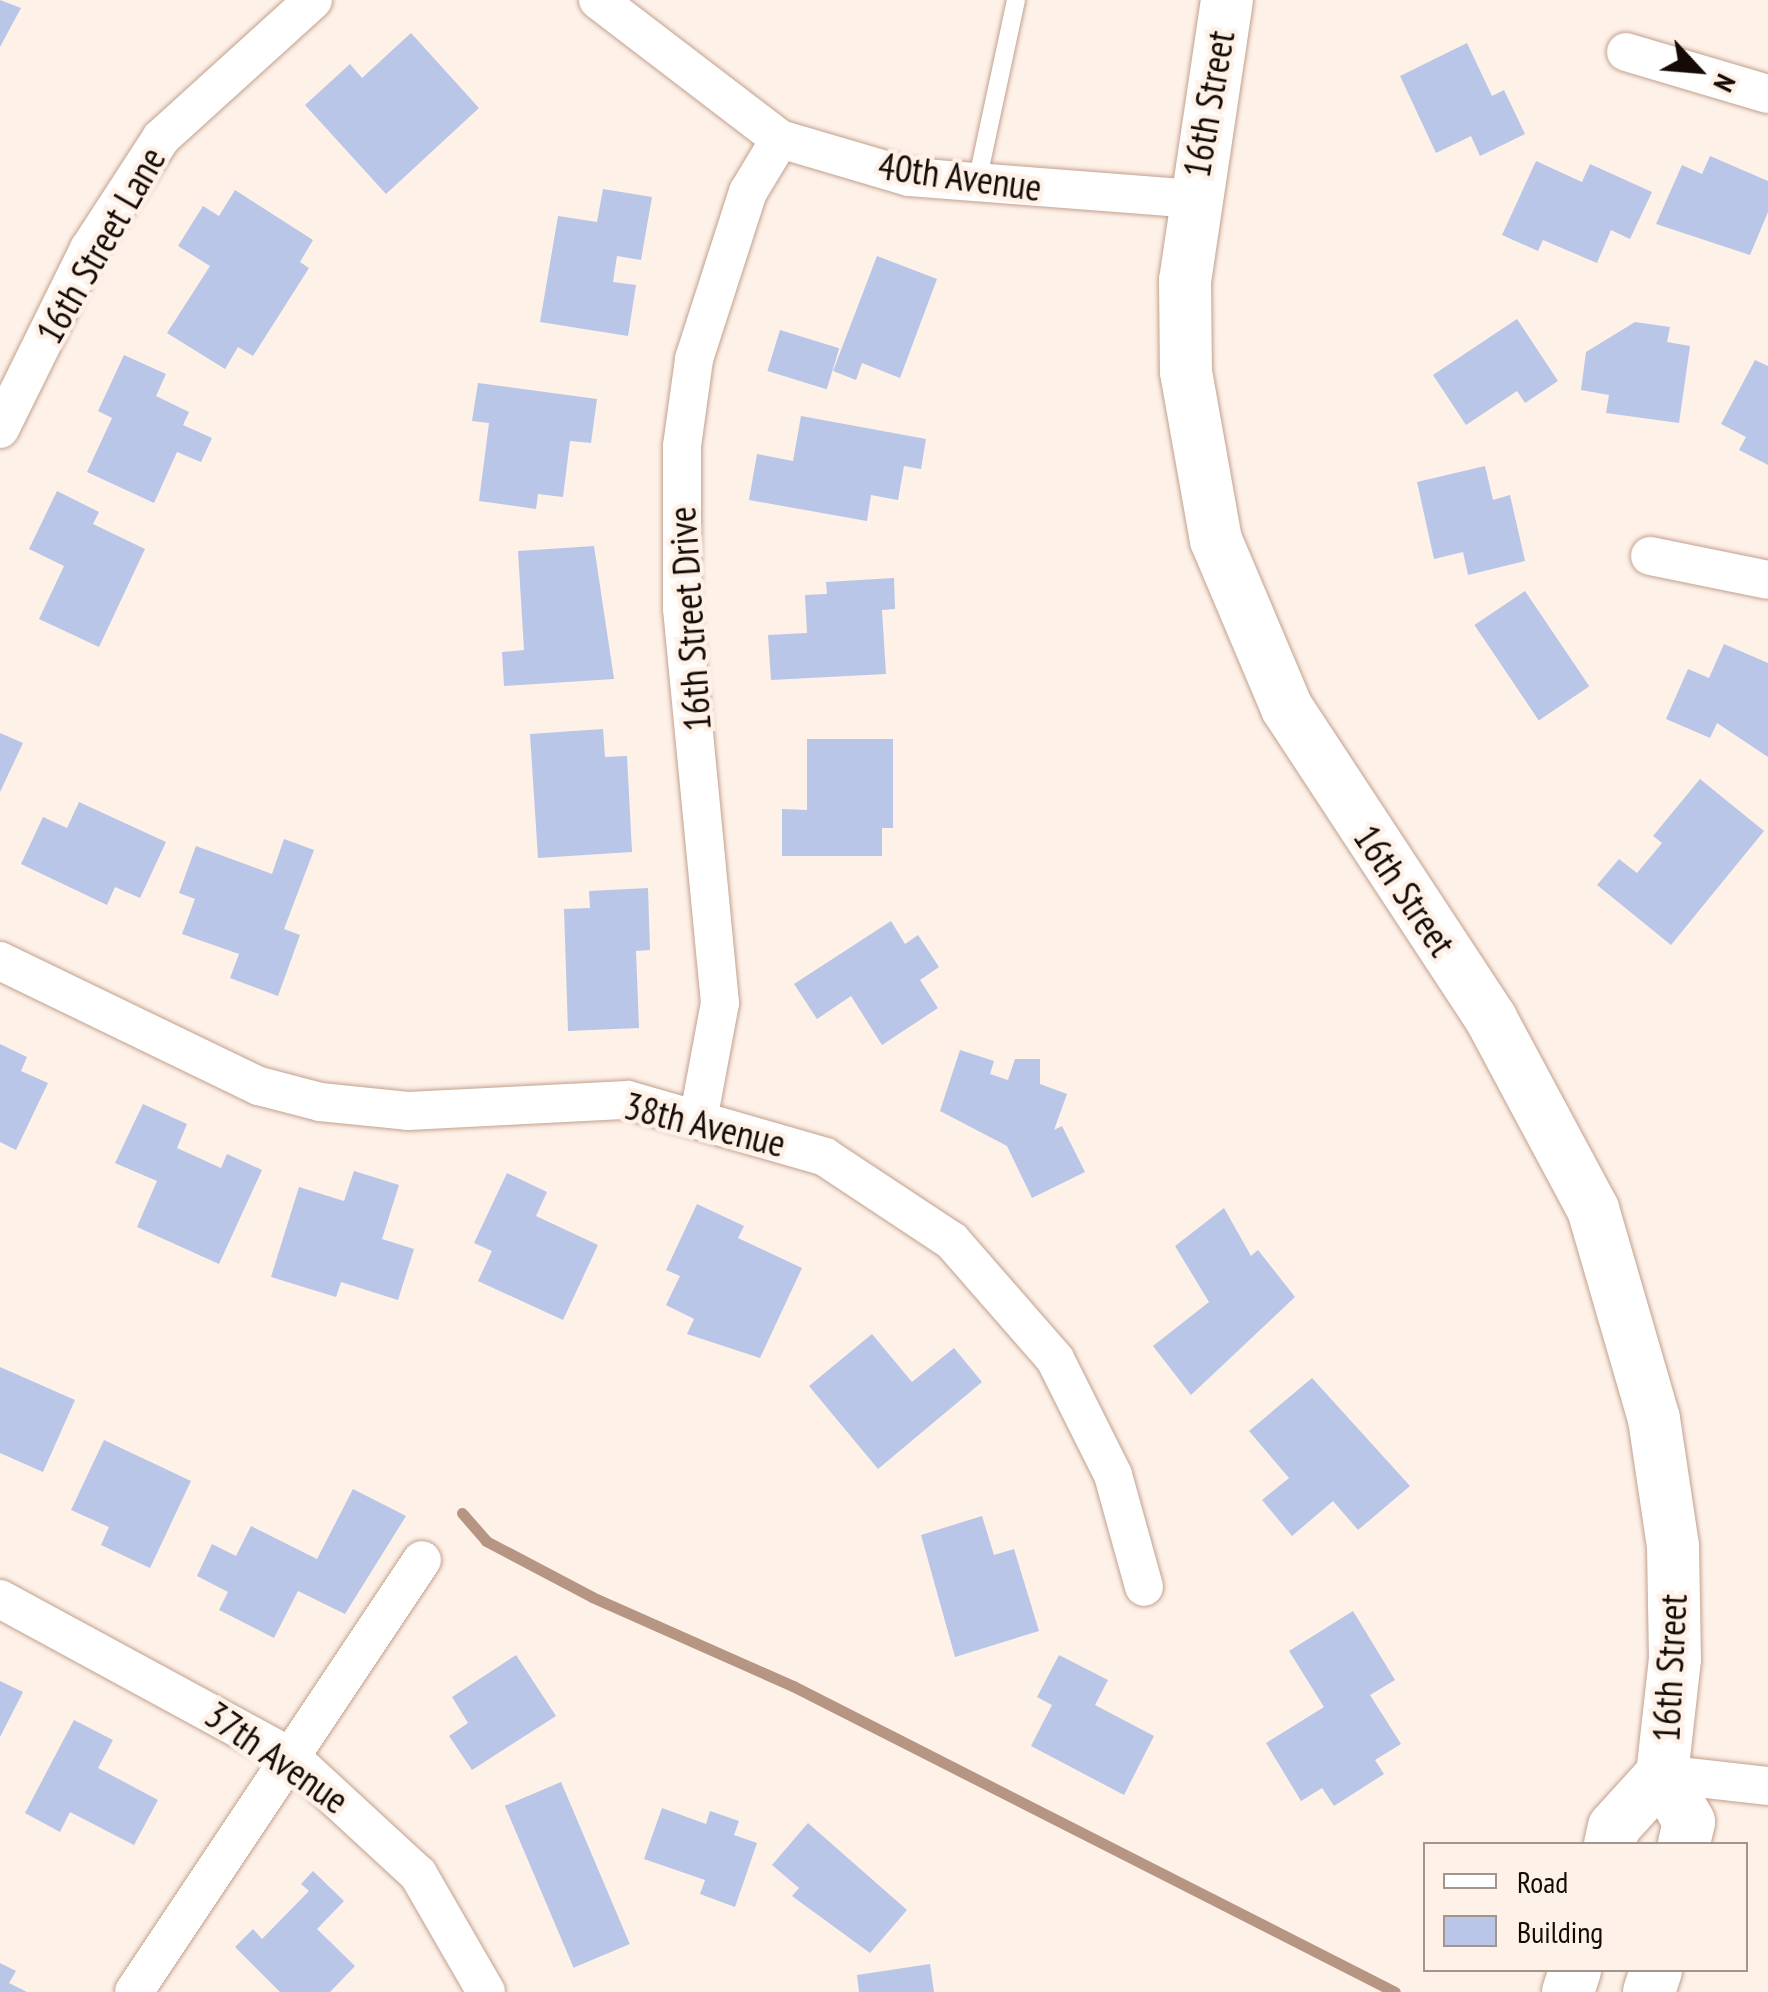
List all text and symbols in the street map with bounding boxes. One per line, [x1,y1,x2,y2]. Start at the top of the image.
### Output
north arrow [1648,20,1748,120]
street label: 16th Street [1173,27,1243,181]
text: N [1705,68,1745,98]
street label: 16th Street Lane [26,139,174,351]
street label: 40th Avenue [875,142,1045,210]
street label: 16th Street Drive [658,505,720,733]
street label: 16th Street [1345,816,1465,964]
street label: 38th Avenue [619,1082,791,1166]
street label: 16th Street [1642,1593,1696,1743]
street label: 37th Avenue [196,1691,358,1823]
legend [1423,1842,1748,1972]
text: Road [1517,1862,1568,1901]
text: Building [1517,1912,1603,1951]

